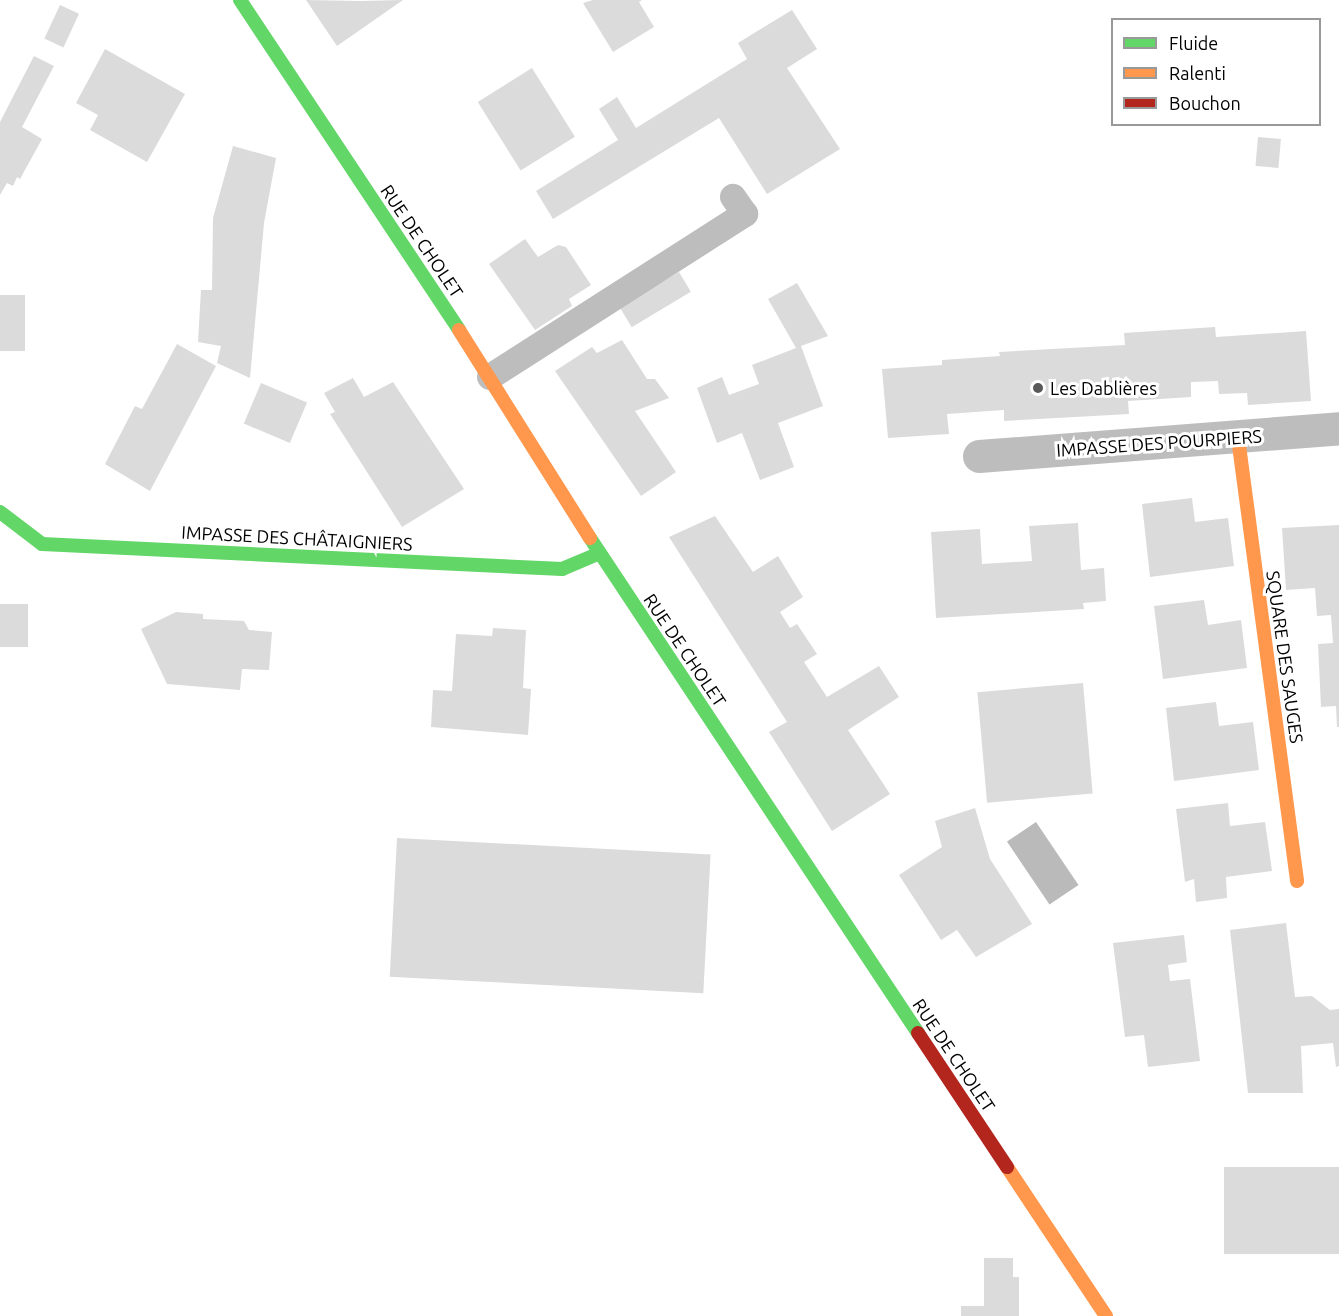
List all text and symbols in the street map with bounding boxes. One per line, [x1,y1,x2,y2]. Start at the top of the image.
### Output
legend [1111,18,1321,126]
text: Fluide [1169,33,1218,53]
text: Ralenti [1169,63,1226,83]
text: Bouchon [1169,93,1241,113]
street label: RUE DE CHOLET [376,180,468,302]
place label: Les Dablières [1050,377,1157,399]
marker: Les Dablières [1031,381,1045,395]
street label: IMPASSE DES POURPIERS [1055,425,1263,461]
street label: IMPASSE DES CHÂTAIGNIERS [181,521,413,555]
street label: SQUARE DES SAUGES [1262,569,1308,745]
street label: RUE DE CHOLET [639,589,731,711]
street label: RUE DE CHOLET [908,994,1000,1116]

